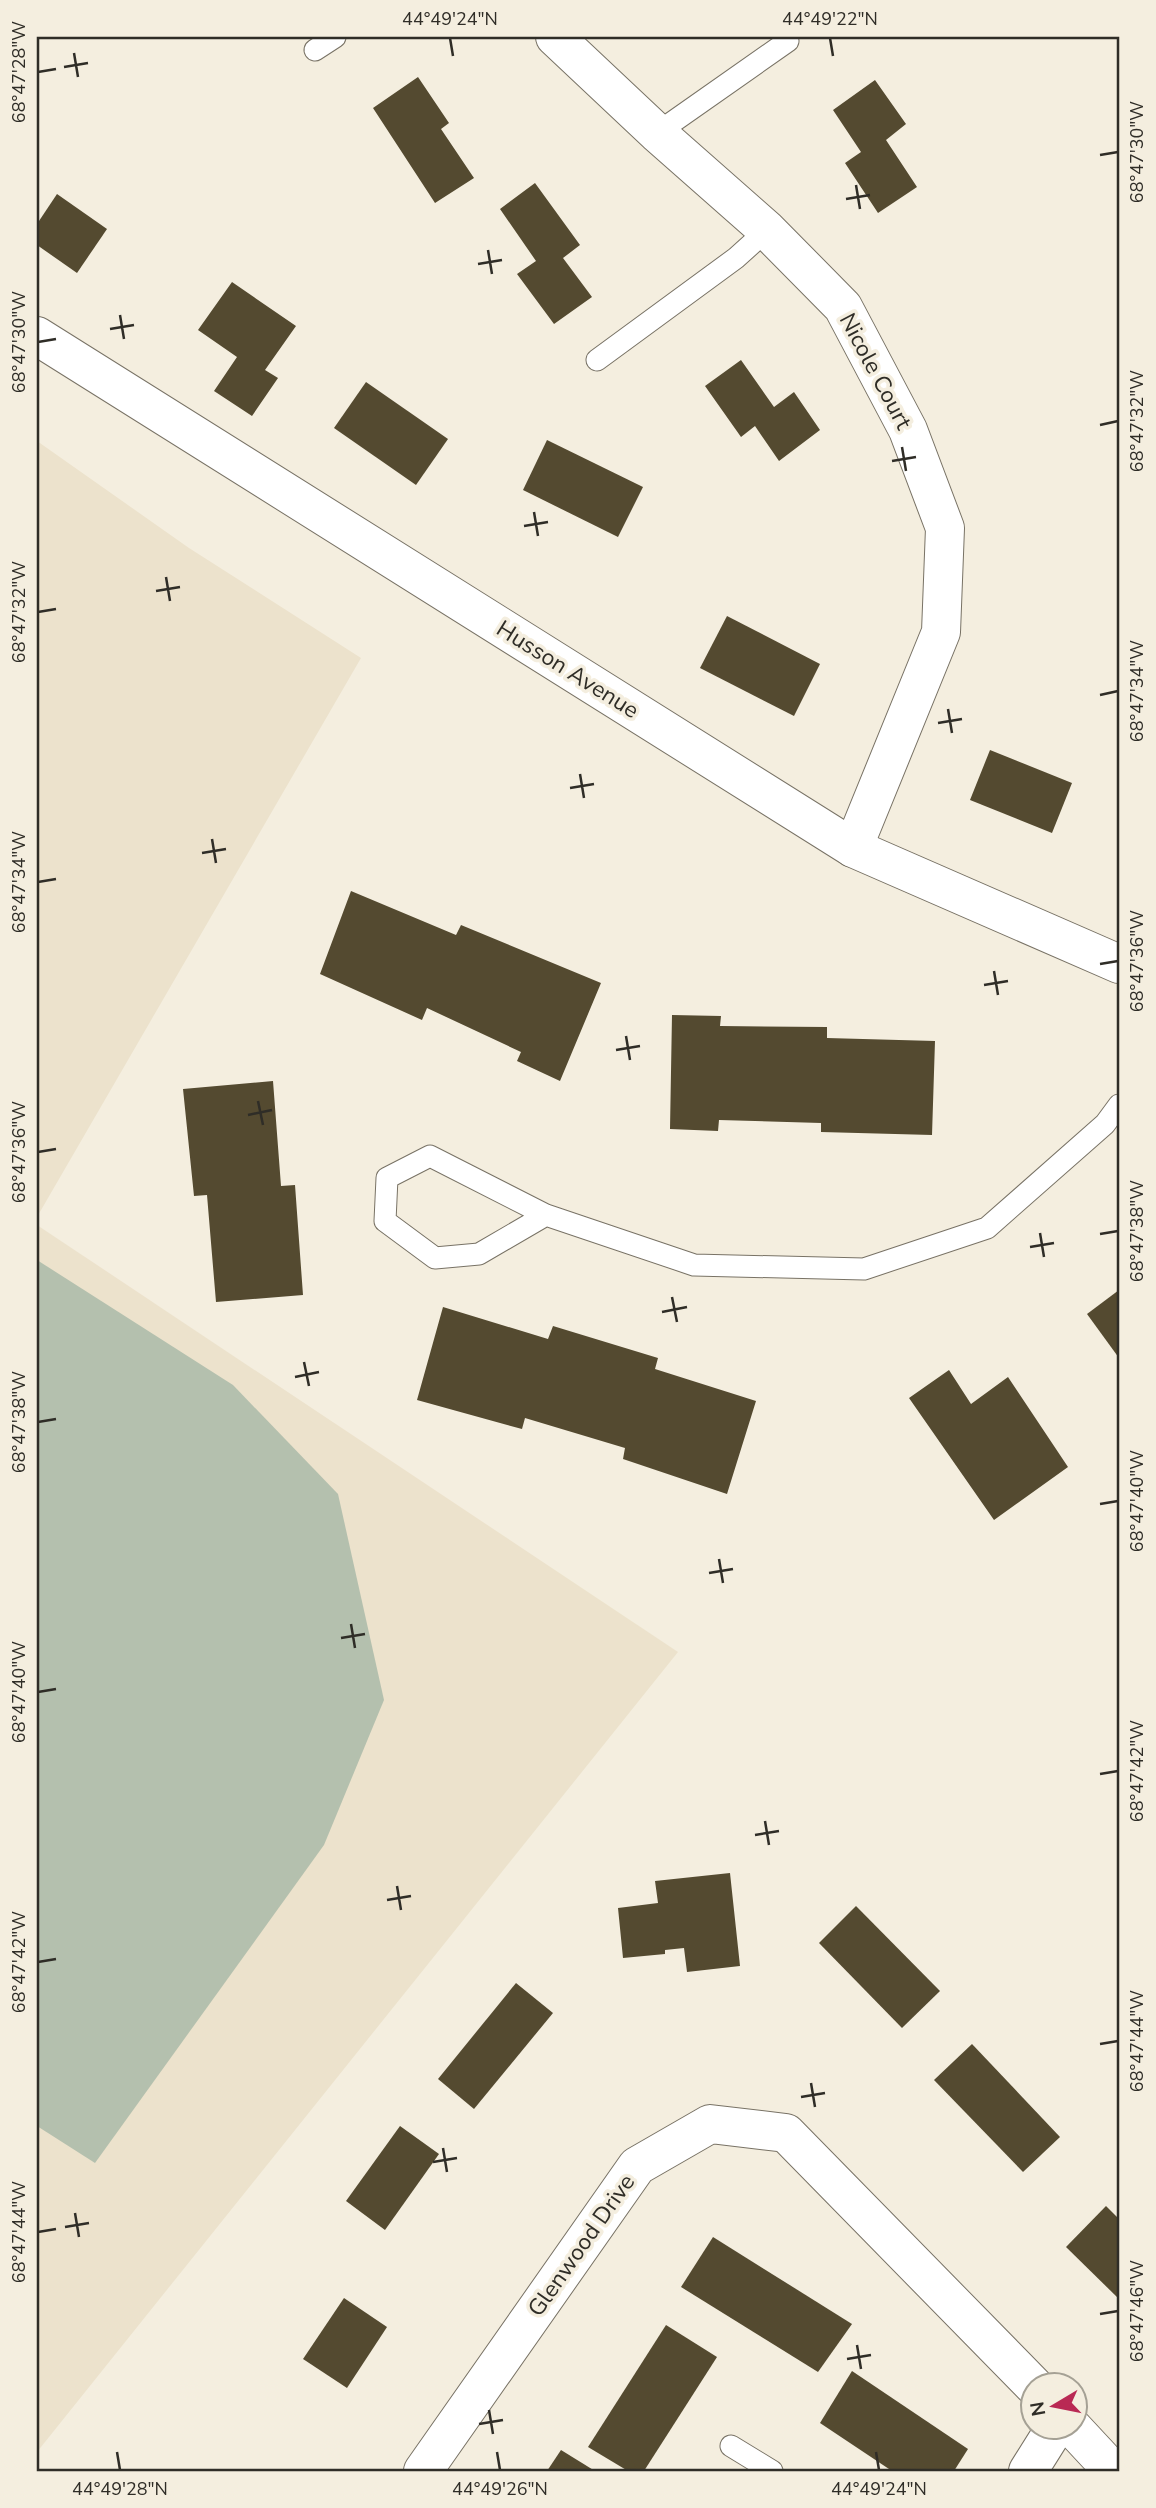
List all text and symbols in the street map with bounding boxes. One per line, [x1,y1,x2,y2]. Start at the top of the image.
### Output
text: 44°49'24"N [402,7,498,31]
text: 44°49'22"N [782,7,878,31]
text: 68°47'28"W [7,21,31,123]
text: 68°47'30"W [1125,101,1149,203]
text: 68°47'30"W [7,291,31,393]
street label: Nicole Court [832,308,920,436]
text: 68°47'32"W [1125,370,1149,472]
text: 68°47'32"W [7,561,31,663]
street label: Husson Avenue [491,613,645,726]
text: 68°47'34"W [1125,640,1149,742]
text: 68°47'34"W [7,831,31,933]
text: 68°47'36"W [1125,910,1149,1012]
text: 68°47'36"W [7,1101,31,1203]
text: 68°47'38"W [1125,1180,1149,1282]
text: 68°47'38"W [7,1371,31,1473]
text: 68°47'40"W [1125,1450,1149,1552]
text: 68°47'40"W [7,1641,31,1743]
text: 68°47'42"W [1125,1720,1149,1822]
text: 68°47'42"W [7,1911,31,2013]
text: 68°47'44"W [1125,1990,1149,2092]
street label: Glenwood Drive [521,2168,642,2323]
text: 68°47'44"W [7,2181,31,2283]
text: 68°47'46"W [1125,2260,1149,2362]
north arrow [1020,2372,1090,2442]
text: N [1024,2400,1052,2418]
text: 44°49'28"N [72,2477,168,2501]
text: 44°49'26"N [452,2477,548,2501]
text: 44°49'24"N [831,2477,927,2501]

